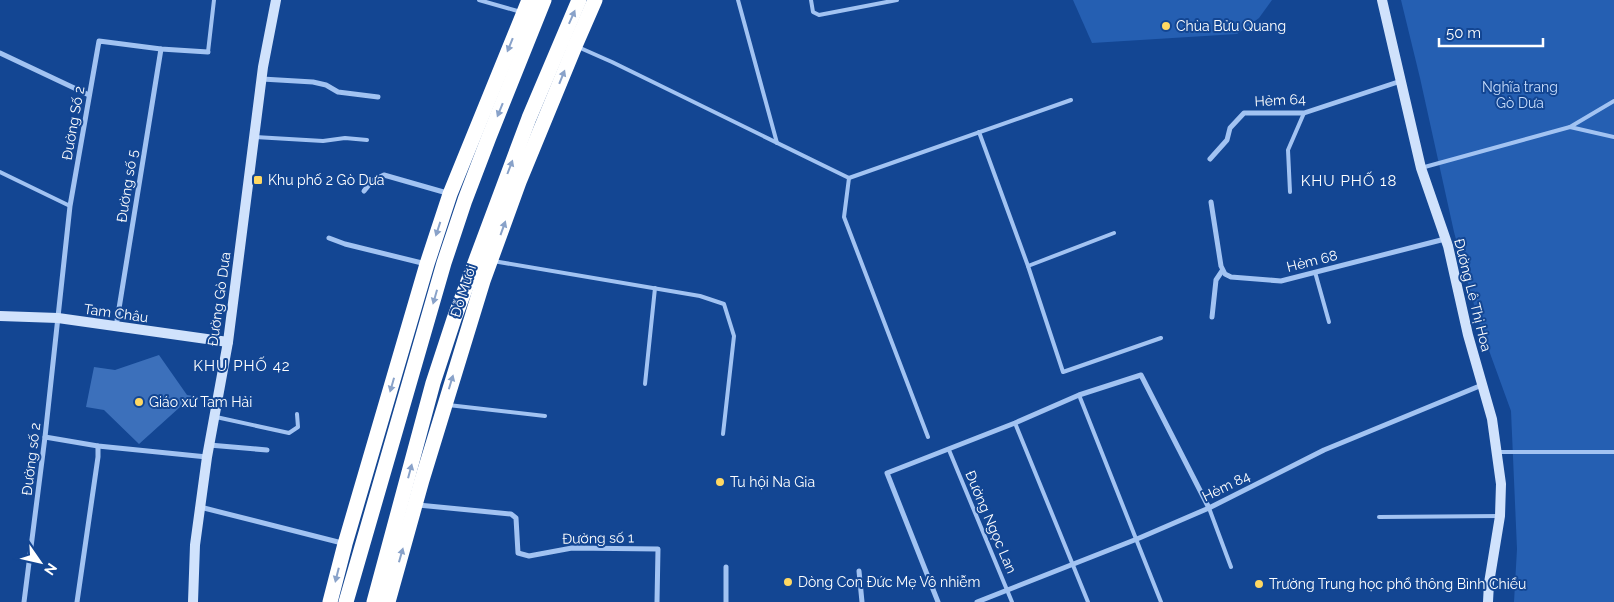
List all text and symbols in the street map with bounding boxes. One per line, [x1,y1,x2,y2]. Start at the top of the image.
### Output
one-way arrow [568,10,576,24]
scale bar [1439,15,1543,47]
place label: Chùa Bửu Quang [1176,18,1286,34]
marker: Chùa Bửu Quang [1160,20,1172,32]
text: 50 m [1446,24,1481,42]
one-way arrow [506,38,514,53]
one-way arrow [558,69,566,84]
park label: Nghĩa trang Gò Dưa [1482,79,1558,111]
street label: Đường Số 2 [59,85,87,161]
street label: Hẻm 64 [1254,91,1306,109]
one-way arrow [495,103,503,117]
street label: Đường số 5 [113,148,141,224]
one-way arrow [506,159,514,174]
district label: KHU PHỐ 18 [1301,171,1397,190]
place label: Khu phố 2 Gò Dưa [268,172,385,188]
marker: Khu phố 2 Gò Dưa [252,174,264,186]
one-way arrow [499,220,507,235]
one-way arrow [434,222,442,237]
street label: Đường Lê Thị Hoa [1451,237,1495,353]
street label: Hẻm 68 [1285,247,1339,275]
street label: Đường Gò Dưa [204,251,234,347]
street label: Đỗ Mười [447,263,479,319]
one-way arrow [430,289,438,304]
street label: Tam Châu [83,301,149,325]
district label: KHU PHỐ 42 [193,356,291,375]
one-way arrow [448,375,456,390]
one-way arrow [387,377,395,392]
place label: Giáo xứ Tam Hải [149,394,252,410]
marker: Giáo xứ Tam Hải [133,396,145,408]
street label: Đường số 2 [19,422,43,496]
one-way arrow [406,463,414,478]
street label: Hẻm 84 [1200,467,1253,504]
street label: Đường Ngọc Lan [962,468,1020,576]
place label: Tu hội Na Gia [730,474,815,490]
marker: Tu hội Na Gia [714,476,726,488]
street label: Đường số 1 [562,529,634,547]
north arrow [15,537,65,587]
one-way arrow [398,548,406,563]
text: N [41,560,60,578]
one-way arrow [333,567,341,582]
place label: Dòng Con Đức Mẹ Vô nhiễm [798,574,980,590]
marker: Dòng Con Đức Mẹ Vô nhiễm [782,576,794,588]
place label: Trường Trung học phổ thông Bình Chiểu [1269,576,1526,592]
marker: Trường Trung học phổ thông Bình Chiểu [1253,578,1265,590]

